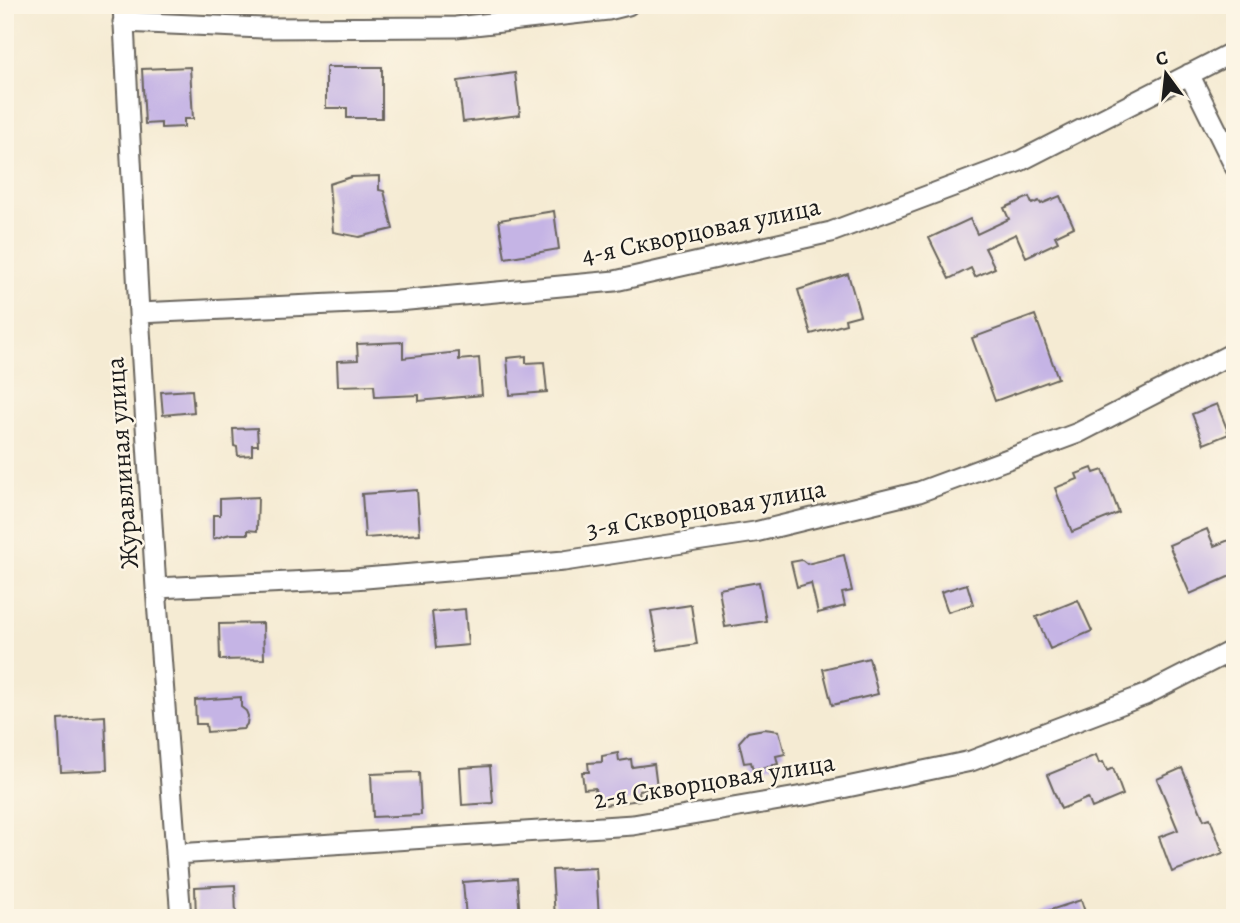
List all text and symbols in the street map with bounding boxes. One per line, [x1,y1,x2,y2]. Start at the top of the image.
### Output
north arrow [1132,38,1202,108]
text: С [1153,44,1171,73]
street label: 4-я Скворцовая улица [578,189,824,273]
street label: Журавлиная улица [97,356,147,570]
street label: 3-я Скворцовая улица [584,471,828,547]
street label: 2-я Скворцовая улица [591,745,837,817]

